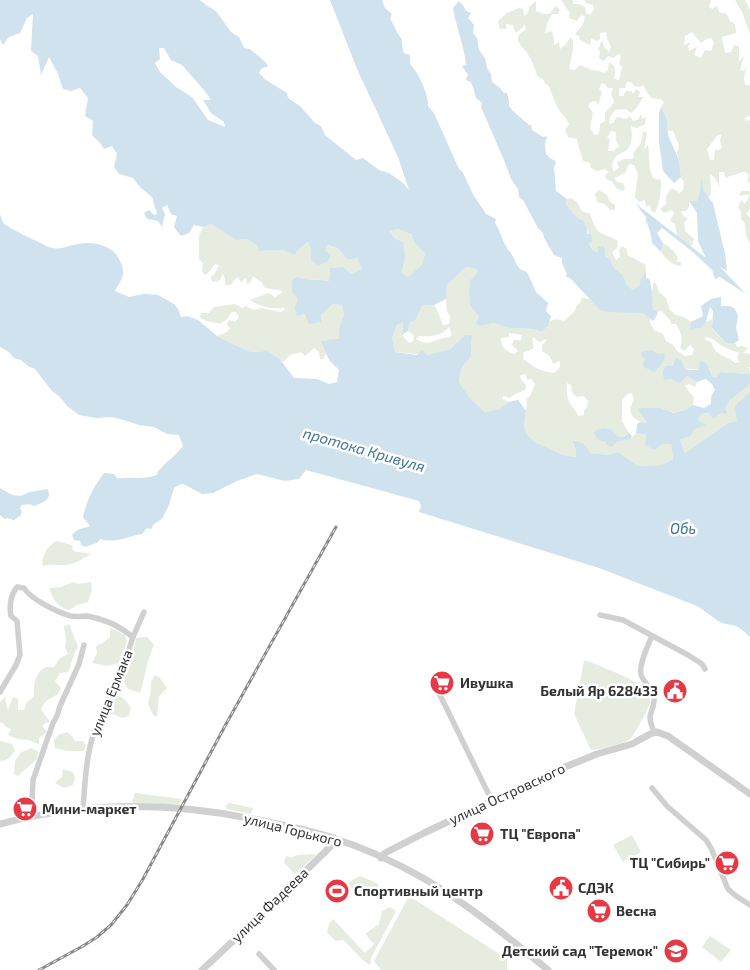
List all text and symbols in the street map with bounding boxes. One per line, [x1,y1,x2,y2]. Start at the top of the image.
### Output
water label: протока Кривуля [301,423,427,475]
water label: Обь [670,519,696,537]
street label: улица Ермака [85,647,136,738]
supermarket icon: Ивушка [429,670,455,696]
place label: Ивушка [460,674,514,691]
public building icon: Белый Яр 628433 [662,678,688,704]
place label: Белый Яр 628433 [540,682,658,699]
street label: улица Островского [446,759,567,828]
supermarket icon: Мини-маркет [12,796,38,822]
place label: Мини-маркет [42,800,136,817]
street label: улица Горького [242,809,344,850]
supermarket icon: ТЦ "Европа" [469,821,495,847]
place label: ТЦ "Европа" [500,825,581,842]
supermarket icon: ТЦ "Сибирь" [714,850,740,876]
place label: ТЦ "Сибирь" [630,854,710,871]
street label: улица Фадеева [228,864,312,946]
public building icon: СДЭК [548,875,574,901]
sports icon: Спортивный центр [324,878,350,904]
place label: СДЭК [578,879,614,896]
place label: Спортивный центр [354,882,483,899]
supermarket icon: Весна [586,898,612,924]
place label: Весна [616,902,657,919]
school or university icon: Детский сад "Теремок" [663,938,689,964]
place label: Детский сад "Теремок" [502,942,658,959]

